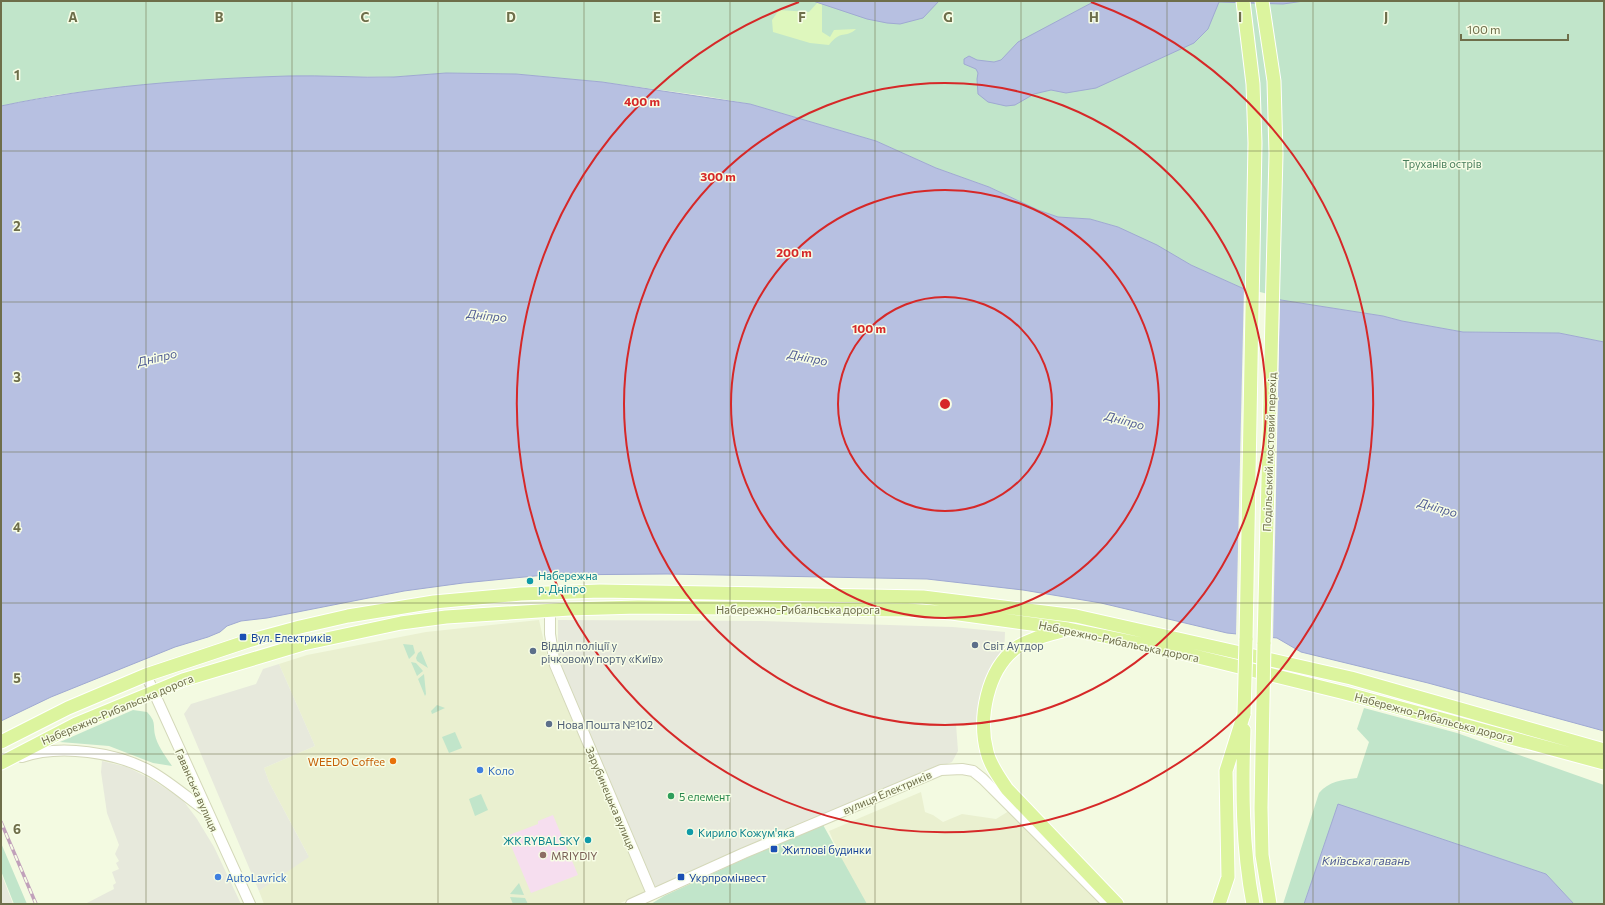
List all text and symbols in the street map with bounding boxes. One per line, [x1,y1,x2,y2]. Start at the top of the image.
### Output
text: A [68,9,78,25]
text: B [215,9,224,25]
text: C [361,9,370,25]
text: D [506,9,516,25]
text: E [653,9,661,25]
text: F [798,9,806,25]
text: G [943,9,953,25]
text: H [1089,9,1099,25]
text: I [1238,9,1242,25]
text: J [1384,9,1388,25]
scale bar [1461,16,1568,42]
text: 100 m [1467,22,1501,36]
text: 1 [14,67,20,83]
text: 400 m [624,94,660,108]
park label: Труханів острів [1403,157,1482,170]
text: 300 m [700,169,736,183]
text: 2 [13,218,21,234]
text: 200 m [776,245,812,259]
water label: Дніпро [465,306,508,324]
text: 100 m [852,321,886,335]
water label: Дніпро [135,346,178,369]
water label: Дніпро [786,346,829,368]
text: 3 [13,369,21,385]
street label: Подільський мостовий перехід [1260,372,1278,532]
centre of rings [938,397,952,411]
water label: Дніпро [1103,408,1146,432]
water label: Дніпро [1416,494,1459,519]
text: 4 [13,519,21,535]
place label: Набережна р. Дніпро [538,569,597,595]
marker: Набережна р. Дніпро [525,576,535,586]
street label: Набережно-Рибальська дорога [716,603,880,616]
street label: Набережно-Рибальська дорога [1038,618,1200,664]
place label: Вул. Електриків [251,631,332,644]
marker: Вул. Електриків [238,632,248,642]
place label: Відділ поліції у річковому порту «Київ» [541,639,663,665]
place label: Світ Аутдор [983,639,1044,652]
marker: Світ Аутдор [970,640,980,650]
marker: Відділ поліції у річковому порту «Київ» [528,646,538,656]
text: 5 [13,670,21,686]
street label: Набережно-Рибальська дорога [39,671,195,747]
street label: Набережно-Рибальська дорога [1353,690,1515,744]
place label: Нова Пошта №102 [557,718,653,731]
marker: Нова Пошта №102 [544,719,554,729]
street label: Зарубинецька вулиця [583,744,639,852]
street label: Гаванська вулиця [173,746,221,834]
place label: WEEDO Coffee [308,755,385,768]
marker: WEEDO Coffee [388,756,398,766]
place label: Коло [488,764,515,777]
marker: Коло [475,765,485,775]
street label: вулиця Електриків [841,767,933,817]
place label: 5 елемент [679,790,730,803]
marker: 5 елемент [666,791,676,801]
text: 6 [13,821,21,837]
place label: Кирило Кожум'яка [698,826,795,839]
marker: Кирило Кожум'яка [685,827,695,837]
place label: ЖК RYBALSKY [503,834,580,847]
marker: ЖК RYBALSKY [583,835,593,845]
place label: Житлові будинки [782,843,871,856]
marker: Житлові будинки [769,844,779,854]
place label: MRIYDIY [551,849,598,862]
marker: MRIYDIY [538,850,548,860]
water label: Київська гавань [1322,853,1410,867]
place label: AutoLavrick [226,871,287,884]
place label: Укрпромінвест [689,871,766,884]
marker: AutoLavrick [213,872,223,882]
marker: Укрпромінвест [676,872,686,882]

